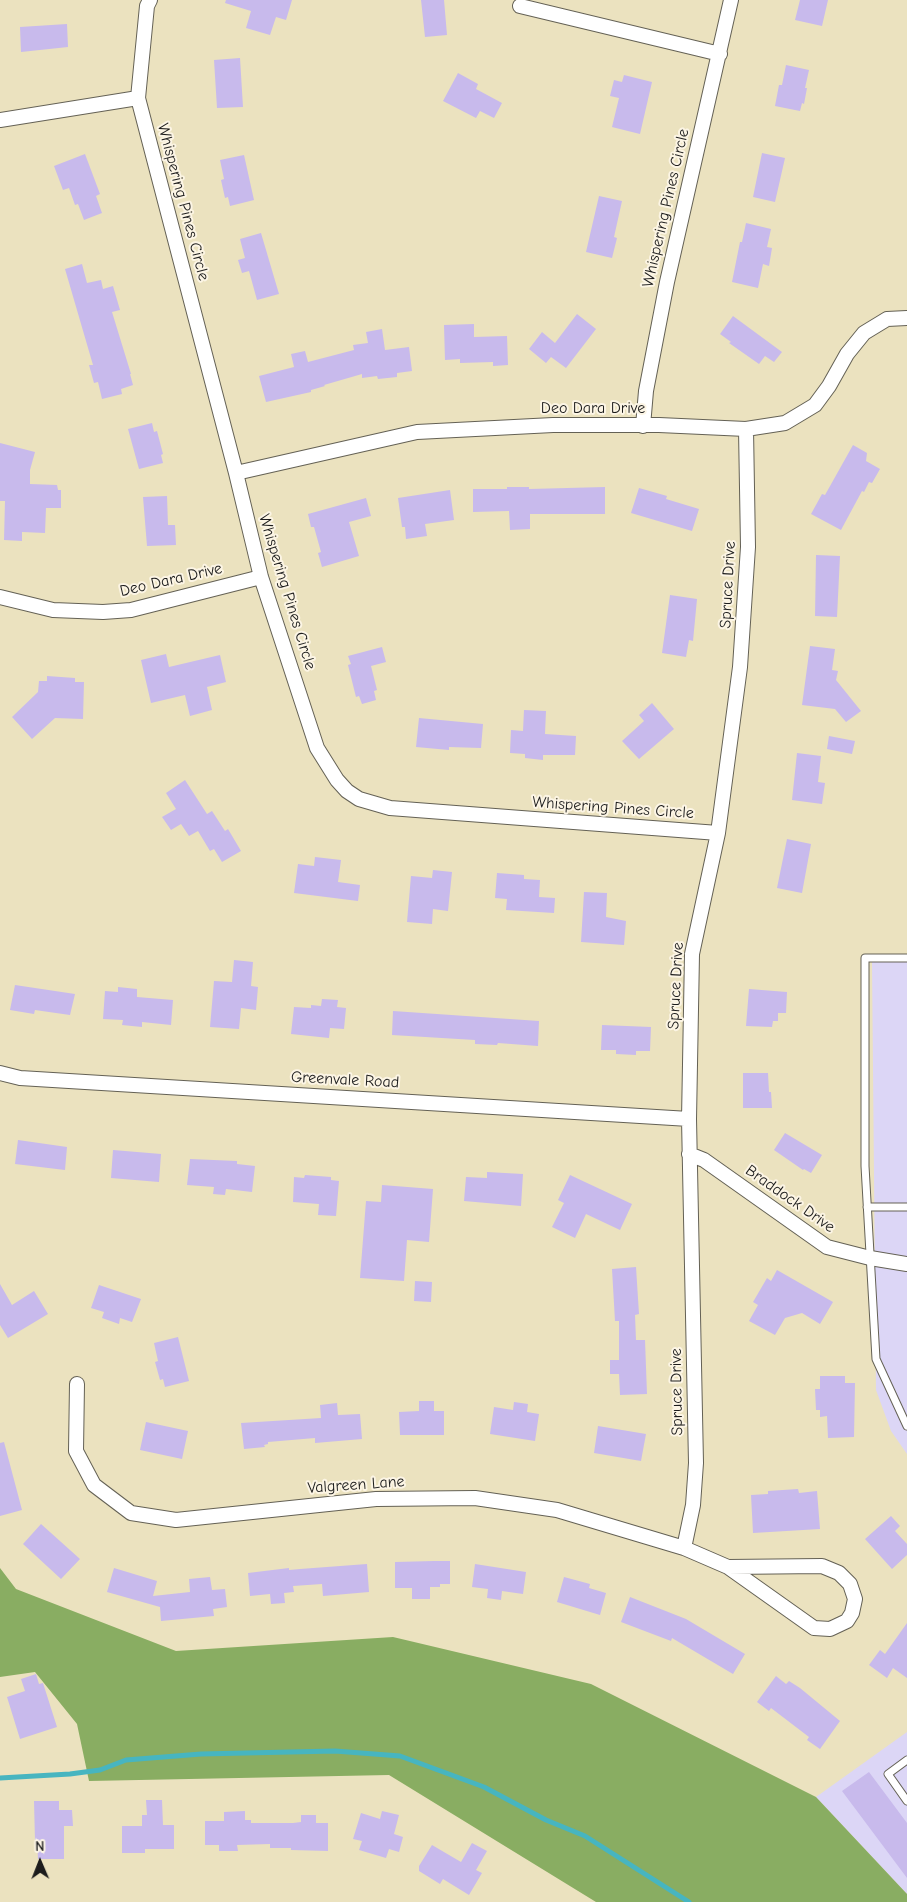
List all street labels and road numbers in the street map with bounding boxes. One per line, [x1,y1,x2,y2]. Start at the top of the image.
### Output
street label: Whispering Pines Circle [153,121,213,283]
street label: Whispering Pines Circle [638,127,694,289]
street label: Deo Dara Drive [541,398,645,418]
street label: Whispering Pines Circle [254,512,320,672]
street label: Spruce Drive [716,541,740,629]
street label: Deo Dara Drive [118,559,224,601]
street label: Whispering Pines Circle [532,793,694,823]
street label: Spruce Drive [664,942,688,1030]
street label: Greenvale Road [290,1068,400,1092]
street label: Braddock Drive [742,1161,838,1237]
street label: Spruce Drive [667,1348,687,1436]
street label: Valgreen Lane [307,1472,405,1498]

